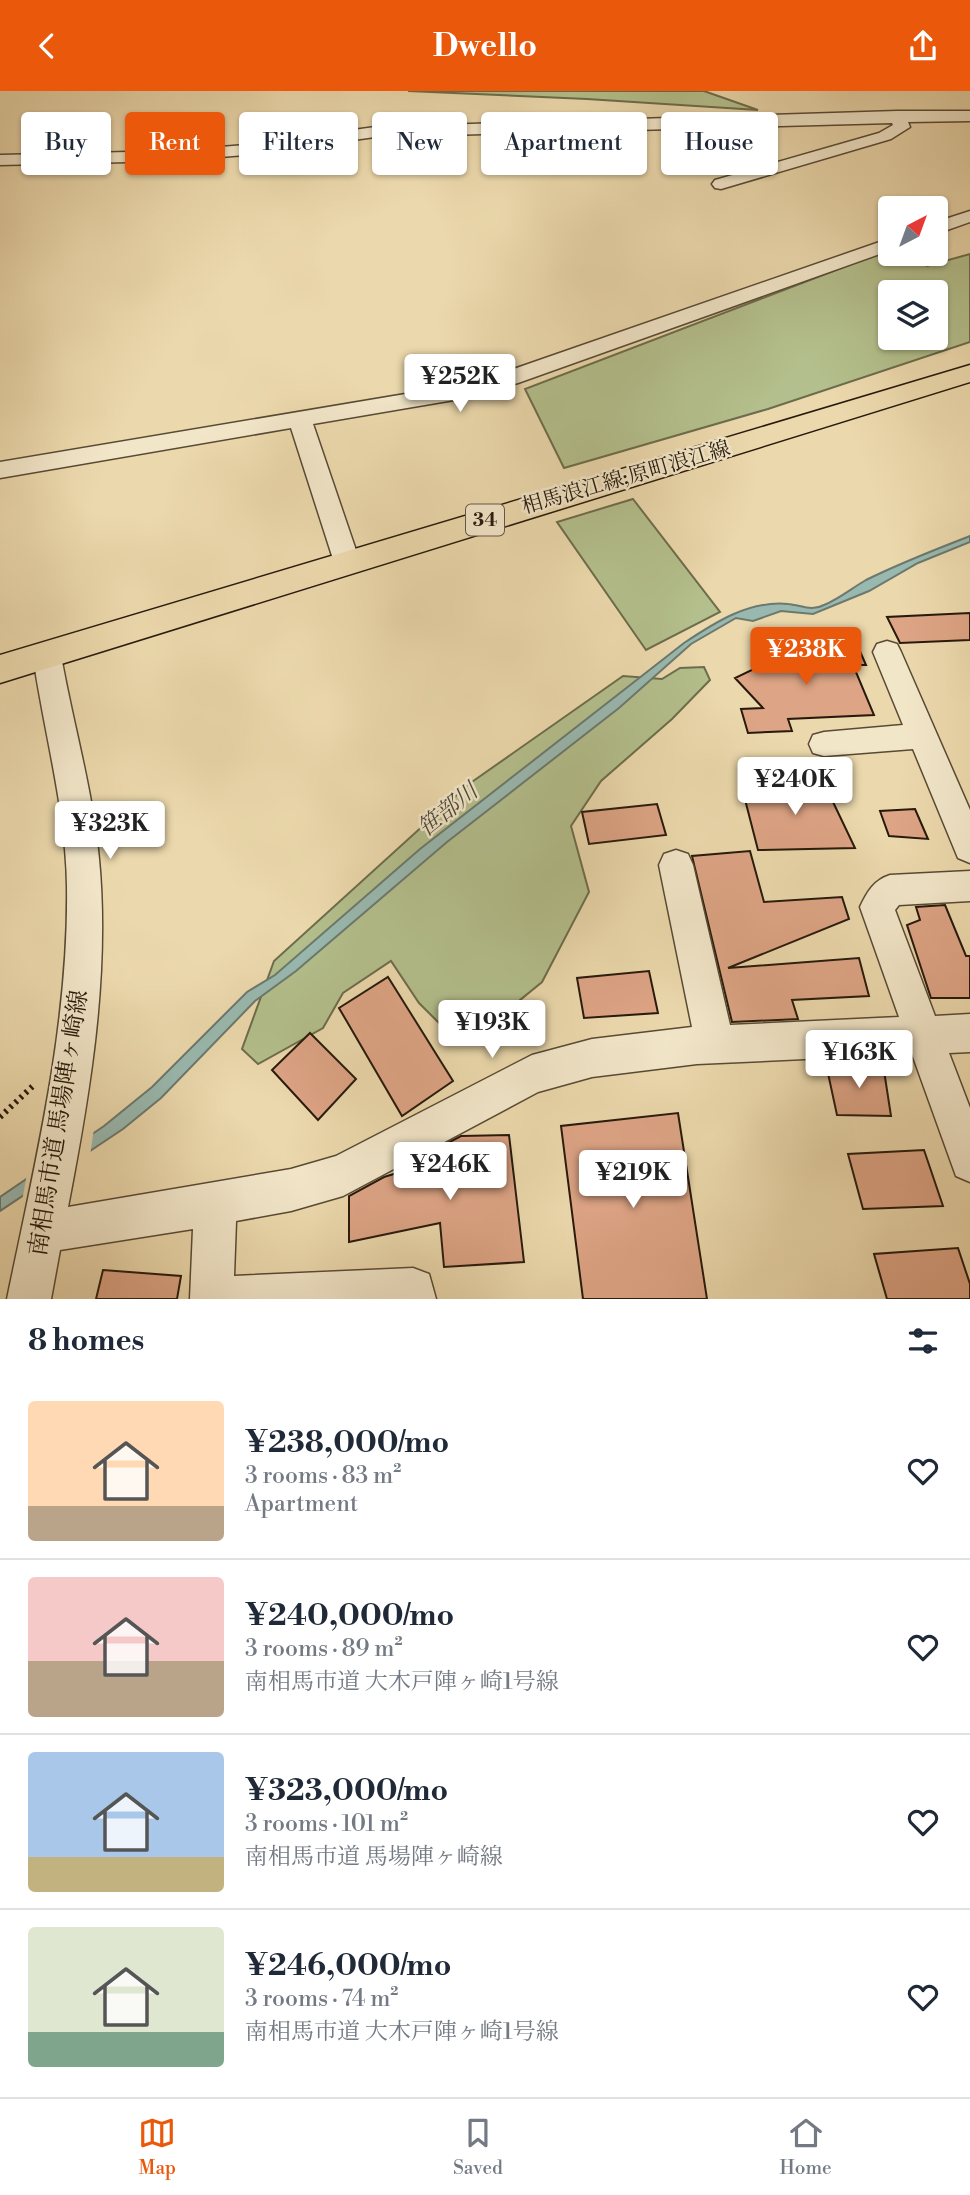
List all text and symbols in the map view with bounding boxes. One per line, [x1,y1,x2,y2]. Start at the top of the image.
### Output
text: Dwello [433,26,537,66]
icon: back [28,27,66,65]
icon: share [904,27,942,65]
chip: Buy [21,112,111,175]
chip: Rent [125,112,225,175]
chip: Filters [239,112,358,175]
chip: New [372,112,467,175]
chip: Apartment [481,112,647,175]
chip: House [661,112,778,175]
north arrow [878,196,948,266]
map controls [878,196,948,350]
button: layers [878,280,948,350]
pin: ¥252K [411,355,509,414]
text: ¥252K [420,363,500,391]
street label: 相馬浪江線;原町浪江線 [519,436,733,520]
road number: 34 [466,505,504,535]
pin: ¥238K [757,627,855,687]
text: ¥238K [766,636,846,664]
pin: ¥240K [746,757,844,817]
text: ¥240K [754,766,836,794]
water label: 笹部川 [412,776,486,843]
pin: ¥323K [61,801,159,861]
text: ¥323K [71,810,149,838]
street label: 南相馬市道 馬場陣ヶ崎線 [23,988,95,1258]
pin: ¥193K [443,1000,541,1060]
text: ¥193K [454,1009,530,1037]
pin: ¥163K [810,1031,908,1090]
text: ¥163K [822,1039,896,1067]
pin: ¥246K [401,1143,499,1202]
text: ¥246K [410,1151,490,1179]
pin: ¥219K [584,1151,682,1210]
text: ¥219K [595,1159,671,1187]
text: 8 homes [28,1322,144,1360]
icon: filters [904,1322,942,1360]
text: ¥238,000/mo [245,1424,449,1462]
icon: home [84,1429,168,1513]
icon: heart [904,1452,942,1490]
text: 3 rooms · 83 m² [245,1462,401,1490]
text: Apartment [245,1490,358,1518]
text: ¥240,000/mo [245,1597,454,1635]
icon: home [84,1605,168,1689]
icon: heart [904,1628,942,1666]
text: 3 rooms · 89 m² [245,1635,402,1663]
text: 南相馬市道 大木戸陣ヶ崎1号線 [245,1668,559,1696]
text: ¥323,000/mo [245,1772,448,1810]
icon: home [84,1780,168,1864]
icon: heart [904,1803,942,1841]
text: 3 rooms · 101 m² [245,1810,408,1838]
text: 南相馬市道 馬場陣ヶ崎線 [245,1843,503,1871]
text: ¥246,000/mo [245,1947,451,1985]
icon: home [84,1955,168,2039]
icon: heart [904,1978,942,2016]
text: 3 rooms · 74 m² [245,1985,398,2013]
text: 南相馬市道 大木戸陣ヶ崎1号線 [245,2018,559,2046]
tab: Map [138,2114,176,2180]
tab: Saved [453,2114,503,2180]
tab: Home [780,2114,832,2180]

